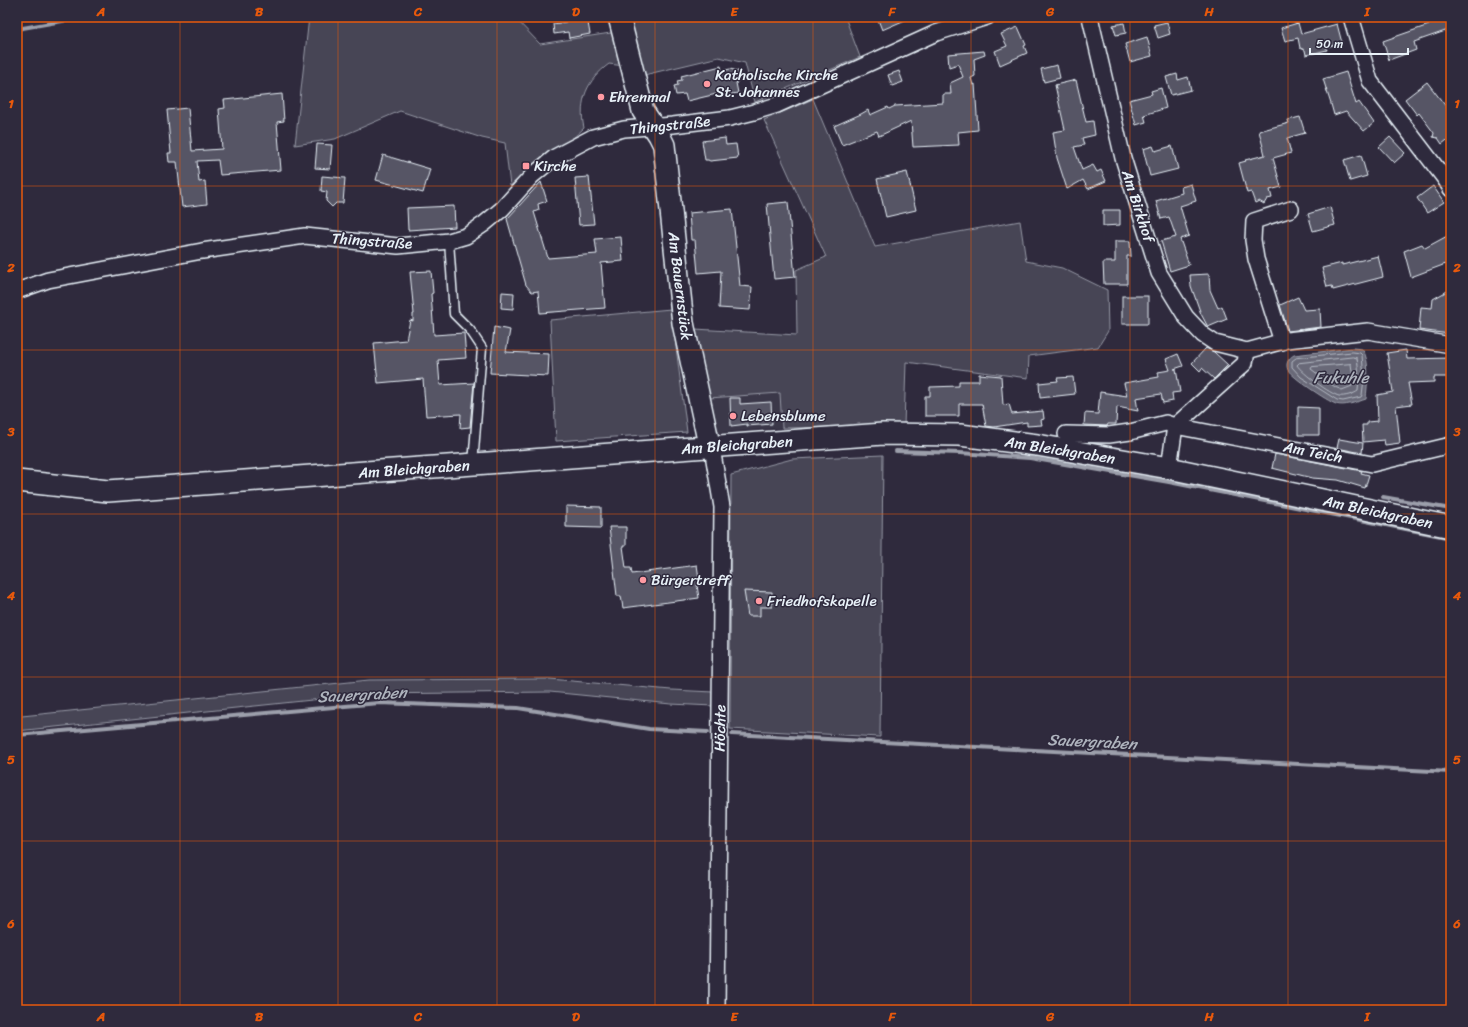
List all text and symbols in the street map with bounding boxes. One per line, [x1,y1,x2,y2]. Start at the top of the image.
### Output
text: A [96,0,105,23]
text: B [255,0,264,23]
text: C [413,0,423,23]
text: D [572,0,580,23]
text: E [730,0,739,23]
text: F [887,0,896,23]
text: G [1045,0,1055,23]
text: H [1203,0,1214,23]
text: I [1363,0,1371,23]
scale bar [1310,30,1408,56]
text: 50 m [1316,33,1343,55]
place label: Katholische Kirche St. Johannes [715,62,838,105]
marker: Katholische Kirche St. Johannes [702,79,712,89]
place label: Ehrenmal [609,84,671,110]
text: 1 [8,92,14,115]
marker: Ehrenmal [596,92,606,102]
text: 1 [1454,92,1460,115]
street label: Thingstraße [629,108,711,142]
place label: Kirche [534,153,577,179]
marker: Kirche [521,161,531,171]
street label: Am Birkhof [1114,165,1162,247]
street label: Thingstraße [331,225,413,257]
street label: Am Bauernstück [660,229,700,343]
text: 2 [6,256,15,279]
text: 2 [1452,256,1461,279]
water label: Fukuhle [1313,363,1371,392]
place label: Lebensblume [741,403,826,429]
marker: Lebensblume [728,411,738,421]
text: 3 [6,420,15,443]
text: 3 [1452,420,1461,443]
street label: Am Bleichgraben [679,428,794,462]
street label: Am Bleichgraben [1002,428,1117,472]
street label: Am Teich [1280,433,1345,470]
street label: Am Bleichgraben [356,452,471,486]
street label: Am Bleichgraben [1320,487,1435,536]
place label: Bürgertreff [651,567,733,593]
marker: Bürgertreff [638,575,648,585]
text: 4 [6,584,16,607]
text: 4 [1452,584,1462,607]
place label: Friedhofskapelle [767,588,877,614]
marker: Friedhofskapelle [754,596,764,606]
water label: Sauergraben [317,678,410,711]
street label: Höchte [707,704,733,752]
water label: Sauergraben [1047,725,1140,758]
text: 5 [7,748,15,771]
text: 5 [1453,748,1461,771]
text: 6 [6,912,15,935]
text: 6 [1452,912,1461,935]
text: A [96,1005,105,1027]
text: B [255,1005,264,1027]
text: C [413,1005,423,1027]
text: D [572,1005,580,1027]
text: E [730,1005,739,1027]
text: F [887,1005,896,1027]
text: G [1045,1005,1055,1027]
text: H [1203,1005,1214,1027]
text: I [1363,1005,1371,1027]

